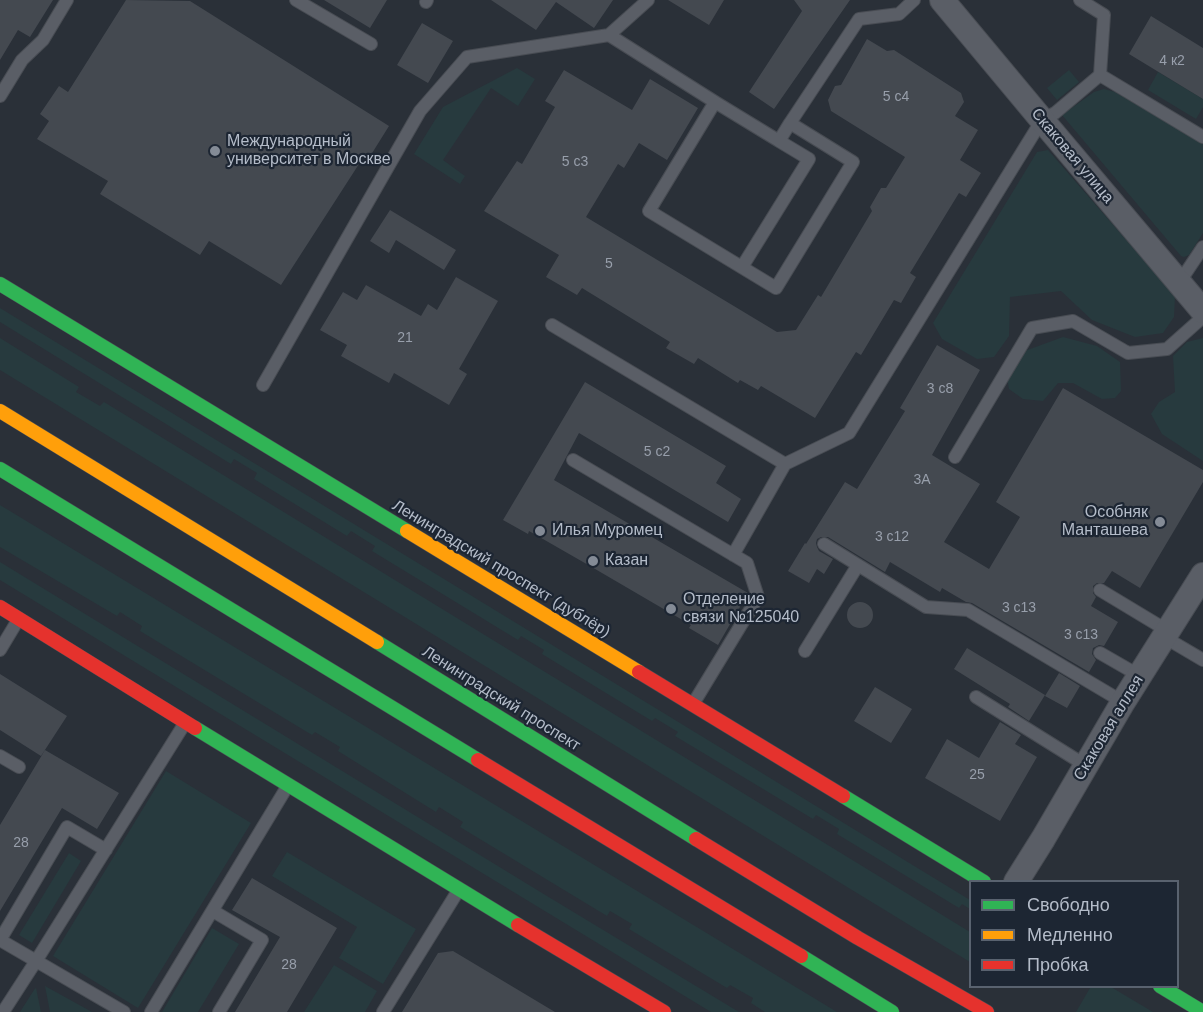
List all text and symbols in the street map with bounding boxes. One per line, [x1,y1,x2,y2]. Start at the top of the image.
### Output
house number: 4 к2 [1159,53,1185,69]
house number: 5 с4 [883,89,909,105]
street label: Скаковая улица [1027,105,1117,207]
place label: Международный университет в Москве [227,132,391,170]
marker: Международный университет в Москве [208,144,222,158]
house number: 5 с3 [562,154,588,170]
house number: 5 [605,256,613,272]
house number: 21 [397,330,413,346]
house number: 3 с8 [927,381,953,397]
house number: 5 с2 [644,444,670,460]
house number: 3A [913,472,931,488]
street label: Ленинградский проспект (дублёр) [388,496,614,642]
place label: Особняк Манташева [1062,503,1148,541]
marker: Особняк Манташева [1153,515,1167,529]
place label: Илья Муромец [552,521,662,541]
marker: Илья Муромец [533,524,547,538]
house number: 3 с12 [875,529,909,545]
place label: Казан [605,551,648,571]
marker: Казан [586,554,600,568]
place label: Отделение связи №125040 [683,590,799,628]
house number: 3 с13 [1002,600,1036,616]
marker: Отделение связи №125040 [664,602,678,616]
house number: 3 с13 [1064,627,1098,643]
street label: Ленинградский проспект [418,642,584,756]
street label: Скаковая аллея [1070,672,1148,784]
house number: 25 [969,767,985,783]
house number: 28 [13,835,29,851]
legend [969,880,1179,988]
text: Свободно [1027,895,1110,915]
text: Медленно [1027,925,1113,945]
text: Пробка [1027,955,1089,975]
house number: 28 [281,957,297,973]

